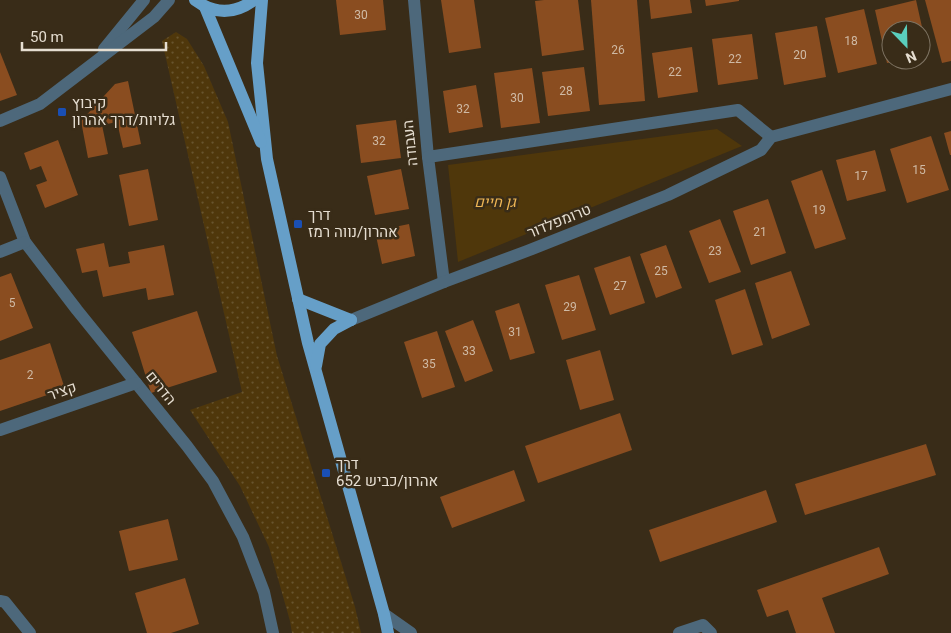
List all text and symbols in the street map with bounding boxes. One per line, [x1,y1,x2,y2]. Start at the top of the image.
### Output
house number: 30 [354,6,368,24]
scale bar [22,20,166,52]
north arrow [881,20,931,70]
text: 50 m [30,26,64,48]
house number: 18 [844,32,858,50]
house number: 26 [611,41,625,59]
text: N [902,45,920,68]
house number: 20 [793,46,807,64]
house number: 22 [728,50,742,68]
house number: 22 [668,63,682,81]
house number: 28 [559,82,573,100]
house number: 30 [510,89,524,107]
place label: קיבוץ גלויות/דרך אהרון [72,92,176,131]
house number: 32 [456,100,470,118]
marker: קיבוץ גלויות/דרך אהרון [56,106,68,118]
street label: העבודה [397,119,423,167]
house number: 32 [372,132,386,150]
house number: 15 [912,161,926,179]
house number: 17 [854,167,868,185]
park label: גן חיים [474,191,517,213]
street label: טרומפלדור [524,198,594,244]
house number: 19 [812,201,826,219]
place label: דרך אהרון/נווה רמז [308,204,398,243]
marker: דרך אהרון/נווה רמז [292,218,304,230]
house number: 21 [753,223,767,241]
house number: 23 [708,242,722,260]
house number: 25 [654,262,668,280]
house number: 27 [613,277,627,295]
house number: 5 [9,294,16,312]
house number: 29 [563,298,577,316]
house number: 31 [508,323,522,341]
house number: 33 [462,342,476,360]
house number: 35 [422,355,436,373]
house number: 2 [27,366,34,384]
street label: הדרים [140,366,182,410]
street label: קציר [45,376,79,406]
place label: דרך אהרון/כביש 652 [336,453,438,492]
marker: דרך אהרון/כביש 652 [320,467,332,479]

